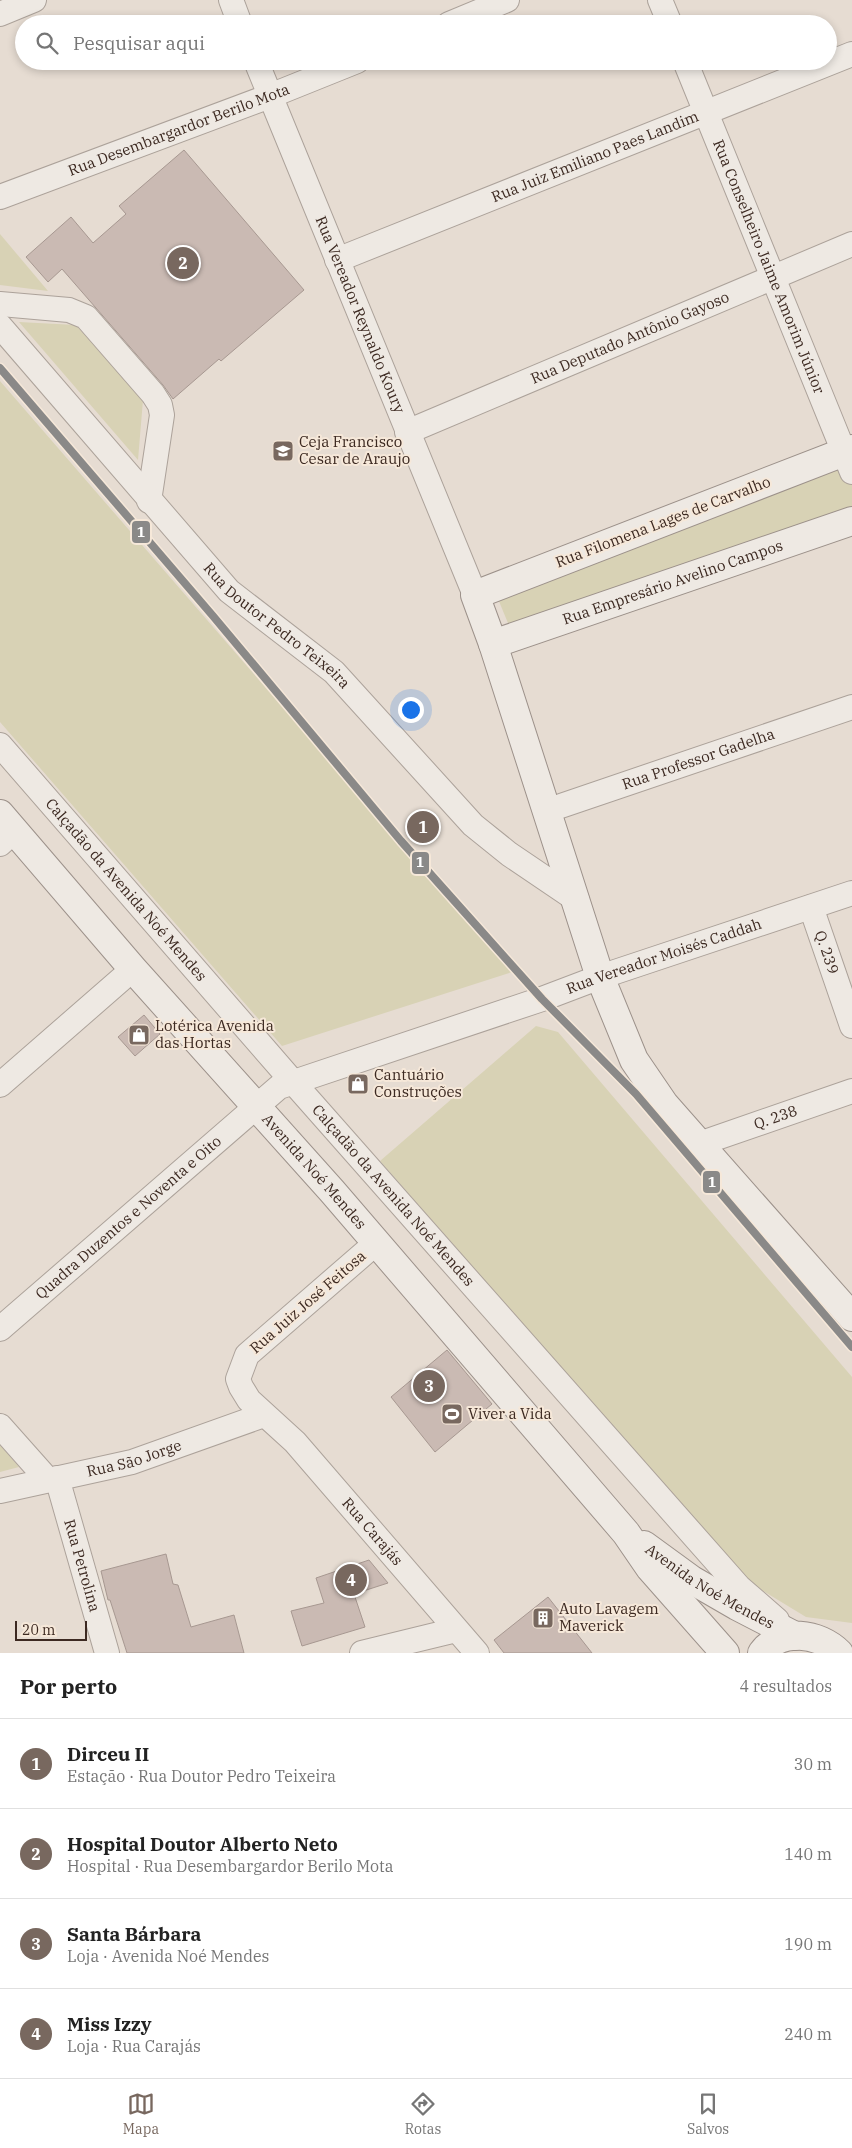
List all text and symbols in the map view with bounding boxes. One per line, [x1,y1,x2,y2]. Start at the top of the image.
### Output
search box [15,15,837,70]
icon: search [33,29,61,57]
text: Pesquisar aqui [73,31,205,55]
street label: Rua Desembargardor Berilo Mota [65,79,292,180]
street label: Rua Juiz Emiliano Paes Landim [488,106,701,206]
street label: Rua Conselheiro Jaime Amorim Júnior [709,137,829,397]
street label: Rua Vereador Reynaldo Koury [312,213,409,416]
pin: 2 [167,244,199,282]
street label: Rua Deputado Antônio Gayoso [528,287,732,388]
place label: Ceja Francisco Cesar de Araujo [299,432,410,468]
school or university icon: Ceja Francisco Cesar de Araujo [271,439,295,463]
street label: Rua Filomena Lages de Carvalho [553,472,773,571]
line badge: 1 [131,520,151,544]
text: 1 [137,523,145,541]
street label: Rua Empresário Avelino Campos [560,535,785,628]
street label: Rua Doutor Pedro Teixeira [200,559,354,692]
your location [398,697,424,723]
street label: Rua Professor Gadelha [619,724,777,793]
street label: Calçadão da Avenida Noé Mendes [42,794,211,985]
pin: 1 [407,808,439,846]
line badge: 1 [411,851,430,875]
text: 1 [416,853,424,871]
street label: Rua Vereador Moisés Caddah [564,914,764,998]
street label: Q. 239 [811,928,843,976]
place label: Lotérica Avenida das Hortas [155,1016,274,1052]
shop icon: Lotérica Avenida das Hortas [127,1023,151,1047]
place label: Cantuário Construções [374,1065,462,1101]
shop icon: Cantuário Construções [346,1072,370,1096]
street label: Calçadão da Avenida Noé Mendes [308,1100,479,1290]
street label: Q. 238 [751,1101,800,1133]
street label: Avenida Noé Mendes [258,1110,371,1233]
street label: Quadra Duzentos e Noventa e Oito [31,1131,225,1303]
line badge: 1 [702,1170,721,1194]
text: 1 [708,1173,716,1191]
street label: Rua Juiz José Feitosa [246,1246,370,1357]
pin: 3 [413,1367,445,1405]
sports icon: Viver a Vida [440,1402,464,1426]
place label: Viver a Vida [468,1404,552,1423]
street label: Rua São Jorge [85,1435,184,1481]
street label: Rua Carajás [338,1493,407,1569]
street label: Rua Petrolina [60,1517,105,1614]
street label: Avenida Noé Mendes [642,1539,778,1633]
pin: 4 [335,1561,367,1599]
place label: Auto Lavagem Maverick [559,1599,659,1635]
building icon: Auto Lavagem Maverick [531,1606,555,1630]
scale bar [15,1618,88,1641]
text: 20 m [22,1621,55,1639]
text: Por perto [20,1672,117,1700]
text: 4 resultados [740,1676,832,1696]
text: Dirceu II [67,1742,149,1766]
text: 1 [31,1754,41,1774]
text: 30 m [794,1754,832,1774]
text: Estação · Rua Doutor Pedro Teixeira [67,1766,336,1786]
text: Hospital Doutor Alberto Neto [67,1832,338,1856]
text: 2 [31,1844,41,1864]
text: 140 m [784,1844,832,1864]
text: Hospital · Rua Desembargardor Berilo Mota [67,1856,394,1876]
text: Santa Bárbara [67,1922,201,1946]
text: 3 [31,1934,41,1954]
text: 190 m [784,1934,832,1954]
text: Loja · Avenida Noé Mendes [67,1946,269,1966]
text: Miss Izzy [67,2012,152,2036]
text: 4 [31,2024,41,2044]
text: 240 m [784,2024,832,2044]
text: Loja · Rua Carajás [67,2036,201,2056]
tab: Mapa [123,2090,159,2138]
tab: Rotas [405,2090,441,2138]
tab: Salvos [687,2090,729,2138]

